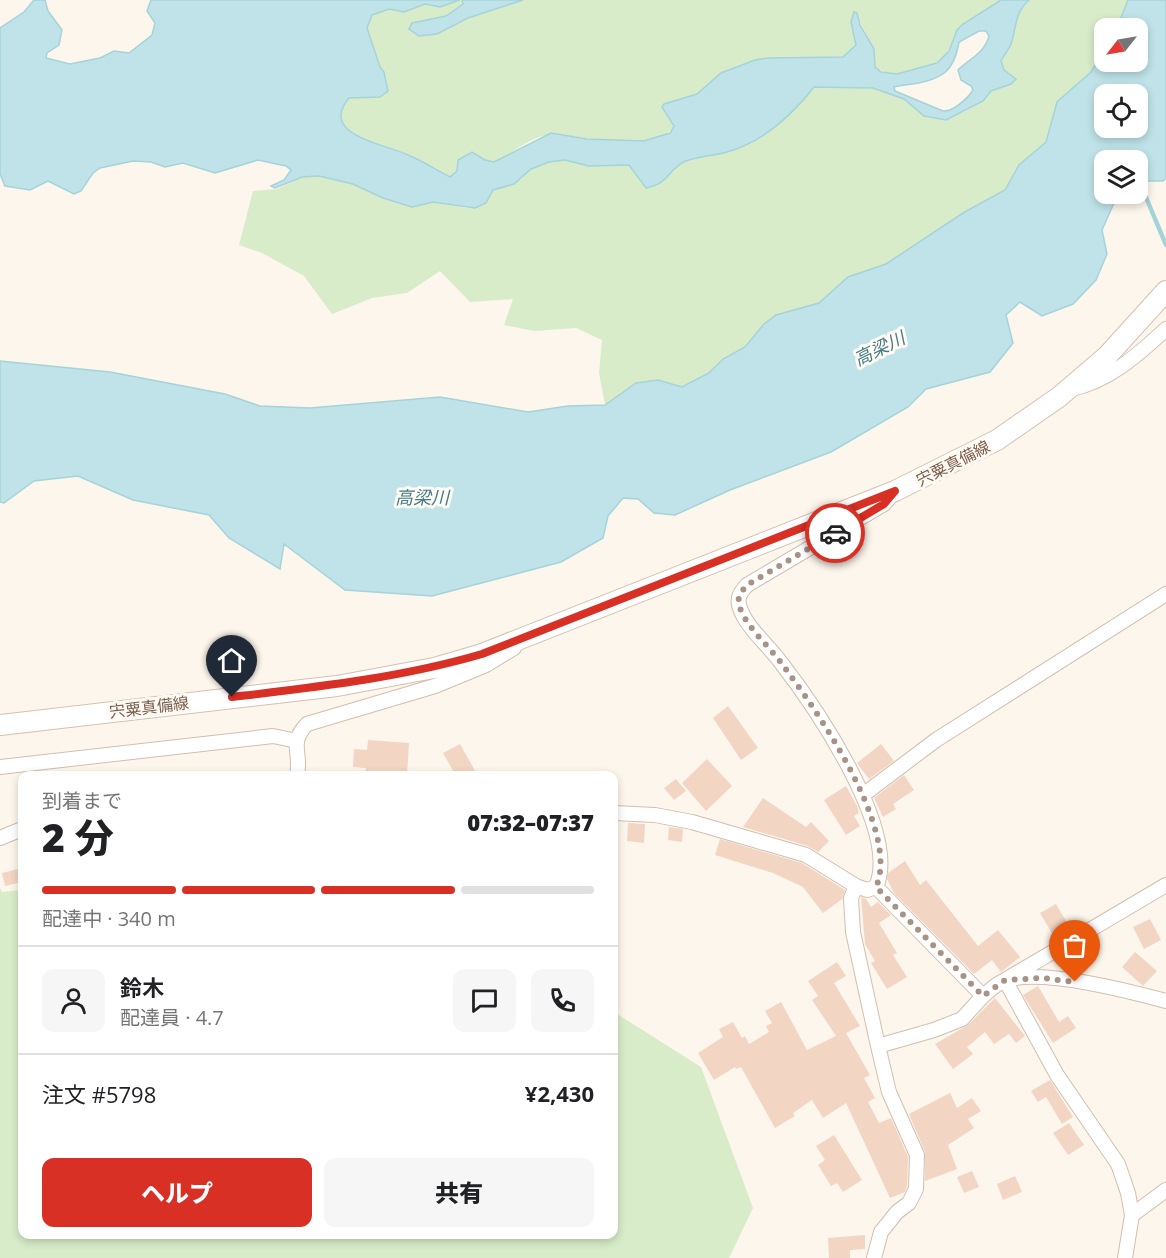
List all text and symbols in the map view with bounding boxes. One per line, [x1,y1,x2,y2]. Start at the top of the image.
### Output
north arrow [1094,18,1148,72]
map controls [1094,18,1148,204]
button: locate [1094,84,1148,138]
button: layers [1094,150,1148,204]
water label: 高梁川 [849,325,910,371]
street label: 宍粟真備線 [912,435,994,491]
water label: 高梁川 [395,485,451,509]
courier [805,503,865,563]
icon: car [819,517,852,550]
pin [206,635,257,697]
icon: home [215,644,248,677]
street label: 宍粟真備線 [108,691,190,723]
text: 到着まで [42,787,122,814]
text: 07:32–07:37 [467,807,594,837]
text: 2 分 [42,810,114,863]
text: 配達中 · 340 m [42,905,176,932]
pin [1049,920,1100,982]
icon: bag [1058,929,1091,962]
button: person [42,969,105,1032]
button: chat [453,969,516,1032]
button: phone [531,969,594,1032]
text: 鈴木 [120,972,164,1002]
text: 配達員 · 4.7 [120,1004,224,1031]
text: ¥2,430 [525,1078,594,1108]
text: 注文 #5798 [42,1079,156,1109]
button: ヘルプ [42,1158,312,1227]
button: 共有 [324,1158,594,1227]

